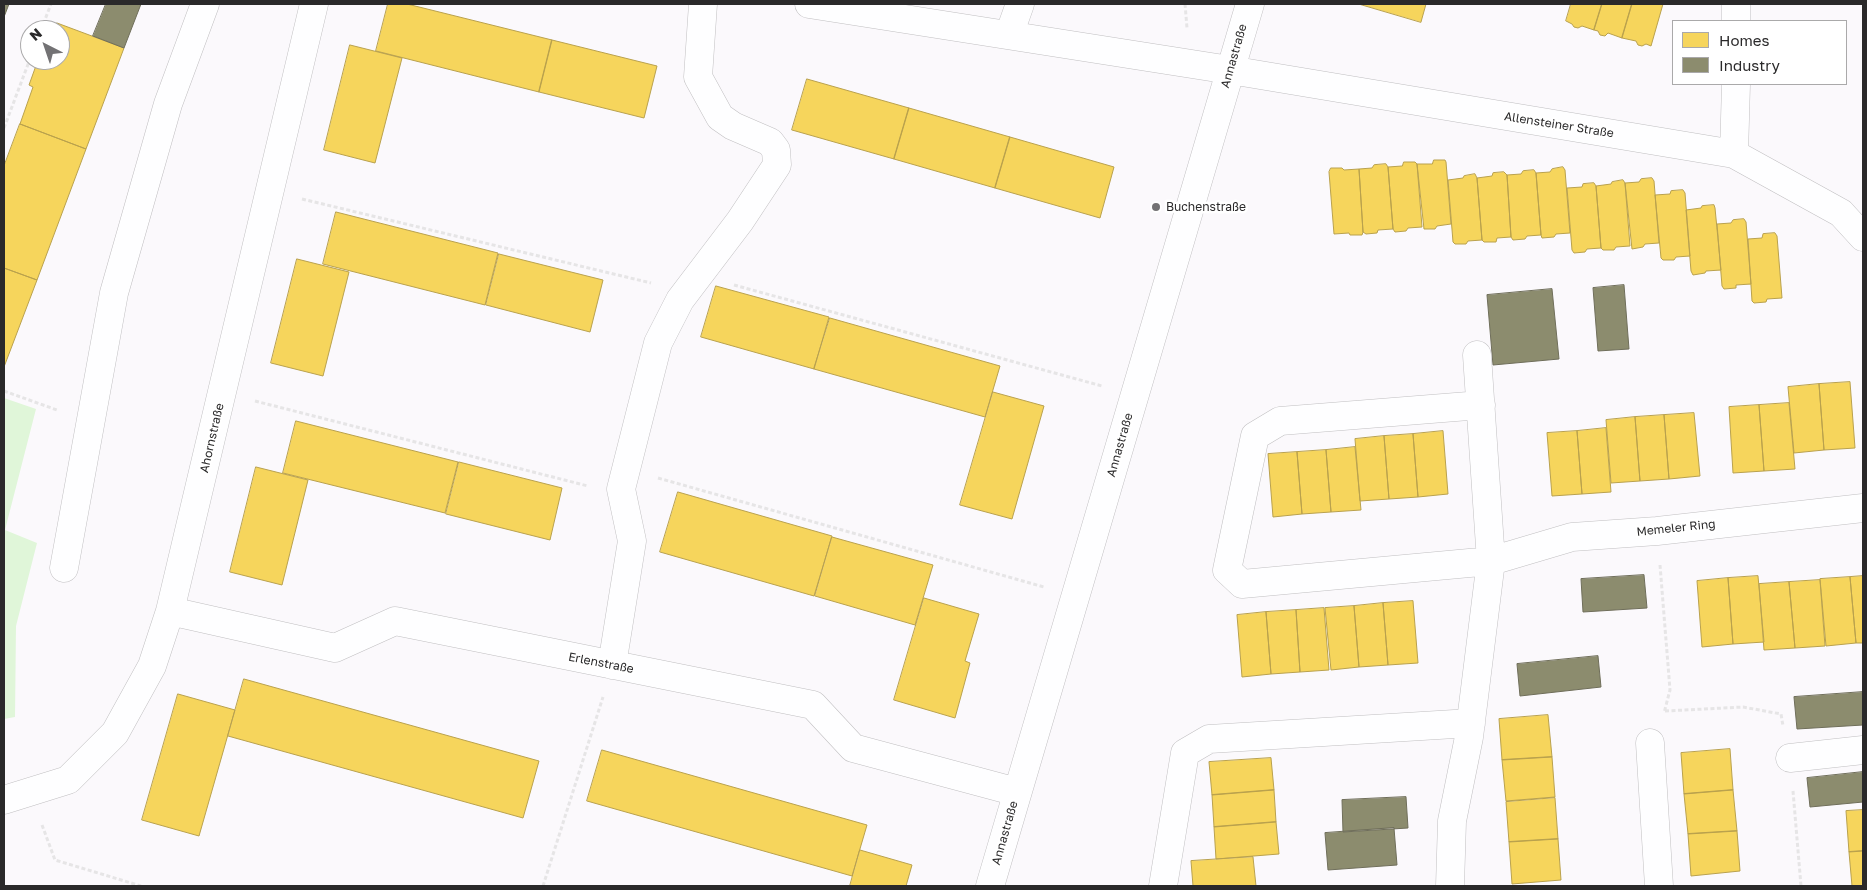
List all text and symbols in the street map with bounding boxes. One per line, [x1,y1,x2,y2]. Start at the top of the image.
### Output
north arrow [20,20,70,70]
legend [1672,20,1847,85]
street label: Annastraße [1218,22,1250,90]
text: N [26,24,45,44]
text: Homes [1719,31,1769,49]
text: Industry [1719,56,1780,74]
street label: Allensteiner Straße [1503,109,1615,141]
place label: Buchenstraße [1166,200,1246,214]
marker: Buchenstraße [1150,201,1162,213]
street label: Ahornstraße [197,402,227,474]
street label: Annastraße [1104,411,1136,479]
street label: Memeler Ring [1636,517,1716,539]
street label: Erlenstraße [567,650,635,676]
street label: Annastraße [989,799,1021,867]

